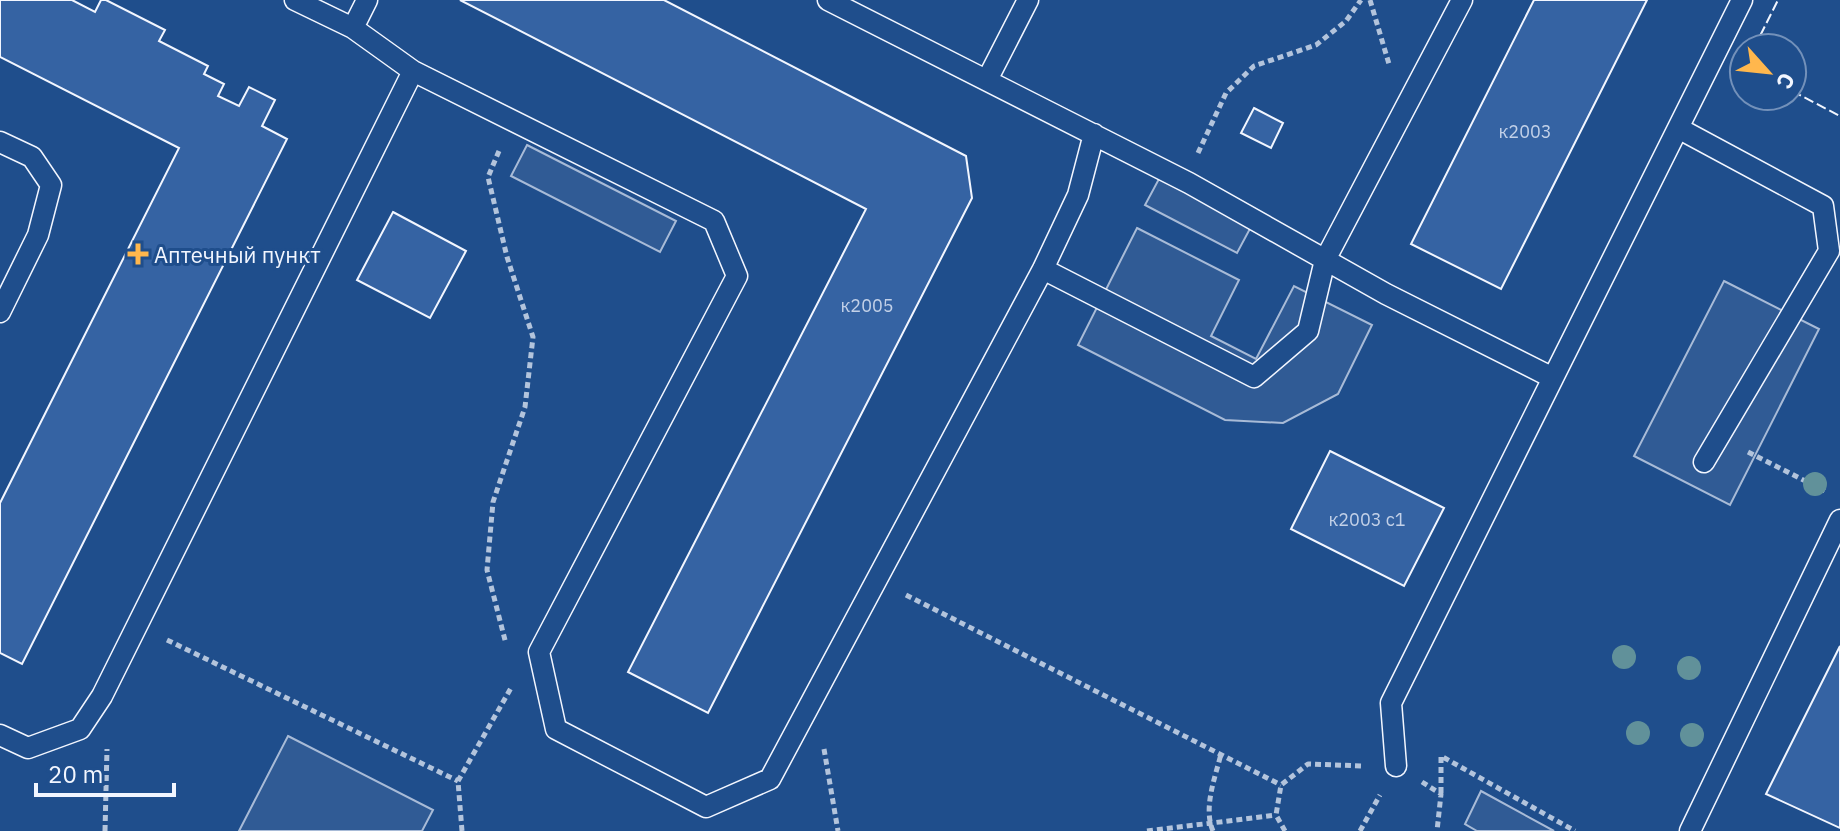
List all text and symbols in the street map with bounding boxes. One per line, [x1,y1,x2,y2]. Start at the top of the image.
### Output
north arrow [1728,32,1808,112]
text: С [1770,68,1802,94]
house number: к2003 [1498,120,1552,143]
place label: Аптечный пункт [154,240,321,269]
marker: Аптечный пункт [129,245,147,263]
house number: к2005 [840,294,894,317]
house number: к2003 с1 [1328,508,1406,531]
scale bar [36,747,174,797]
text: 20 m [48,758,103,790]

